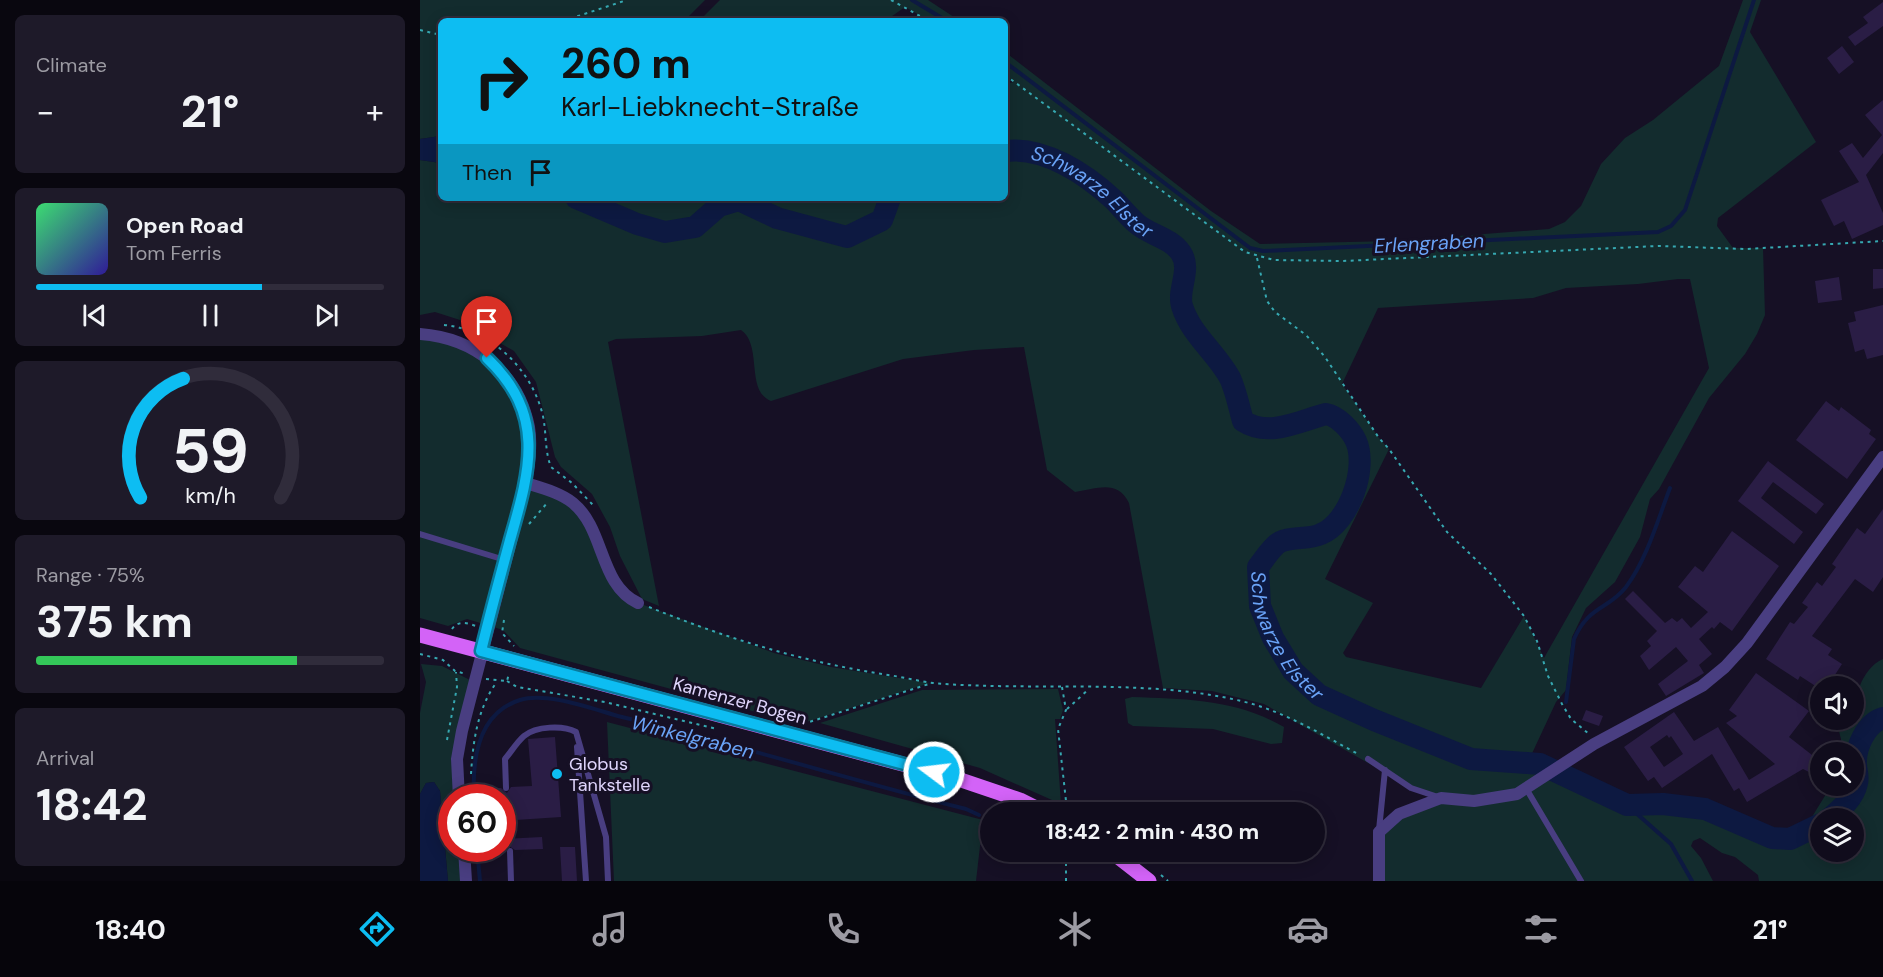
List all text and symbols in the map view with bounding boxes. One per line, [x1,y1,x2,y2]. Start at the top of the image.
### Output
text: 260 m [561,36,691,91]
icon: right [462,42,540,120]
text: Climate [36,52,107,78]
text: 21° [181,82,239,141]
text: Karl-Liebknecht-Straße [561,89,859,124]
text: − [36,90,54,133]
text: + [366,90,384,133]
water label: Schwarze Elster [1029,140,1158,245]
icon: arrive [524,156,557,189]
text: Then [462,158,512,187]
text: Open Road [126,211,244,240]
water label: Erlengraben [1373,227,1485,259]
text: Tom Ferris [126,240,222,266]
pin [461,296,512,358]
icon: previous [78,299,111,332]
icon: pause [194,299,227,332]
icon: next [310,299,343,332]
icon: arrive [470,305,503,338]
text: 59 [172,410,248,491]
text: km/h [185,482,235,510]
text: Range · 75% [36,562,145,588]
water label: Schwarze Elster [1245,570,1330,707]
text: 375 km [36,592,193,651]
street label: Kamenzer Bogen [670,672,810,730]
map controls [1810,676,1864,862]
button: sound [1810,676,1864,730]
water label: Winkelgraben [629,709,757,765]
position arrow [902,740,966,804]
button: search [1810,742,1864,796]
text: Arrival [36,745,94,771]
place label: Globus Tankstelle [569,752,650,797]
marker: Globus Tankstelle [550,767,564,781]
text: 18:42 [36,775,148,834]
speed limit sign: 60 [438,784,516,862]
button: layers [1810,808,1864,862]
text: 18:42 · 2 min · 430 m [1046,817,1259,846]
icon: directions [356,908,398,950]
icon: music [589,908,631,950]
icon: phone [822,908,864,950]
icon: climate [1054,908,1096,950]
icon: car [1287,908,1329,950]
icon: filters [1520,908,1562,950]
text: 18:40 [95,912,166,947]
text: 21° [1752,912,1788,947]

